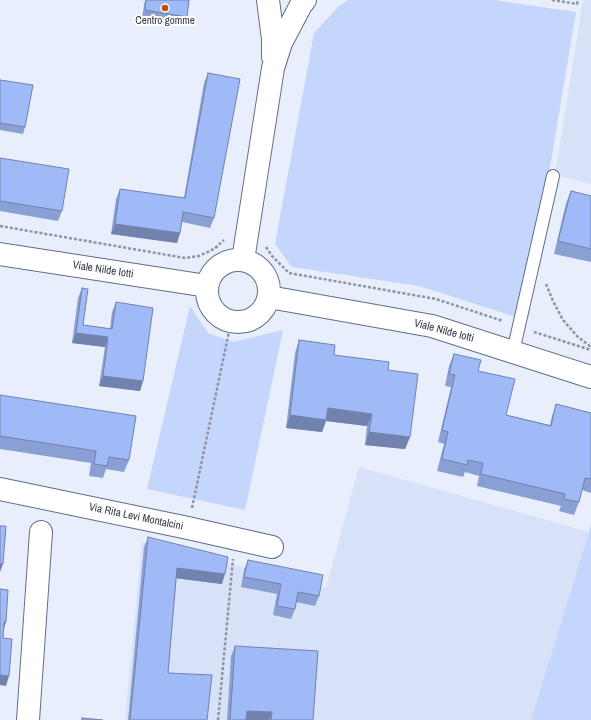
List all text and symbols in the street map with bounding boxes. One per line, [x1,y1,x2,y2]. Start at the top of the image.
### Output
marker: Centro gomme [160,3,170,13]
place label: Centro gomme [135,14,195,28]
street label: Viale Nilde Iotti [72,259,134,281]
street label: Viale Nilde Iotti [413,317,475,345]
street label: Via Rita Levi Montalcini [88,501,184,533]

